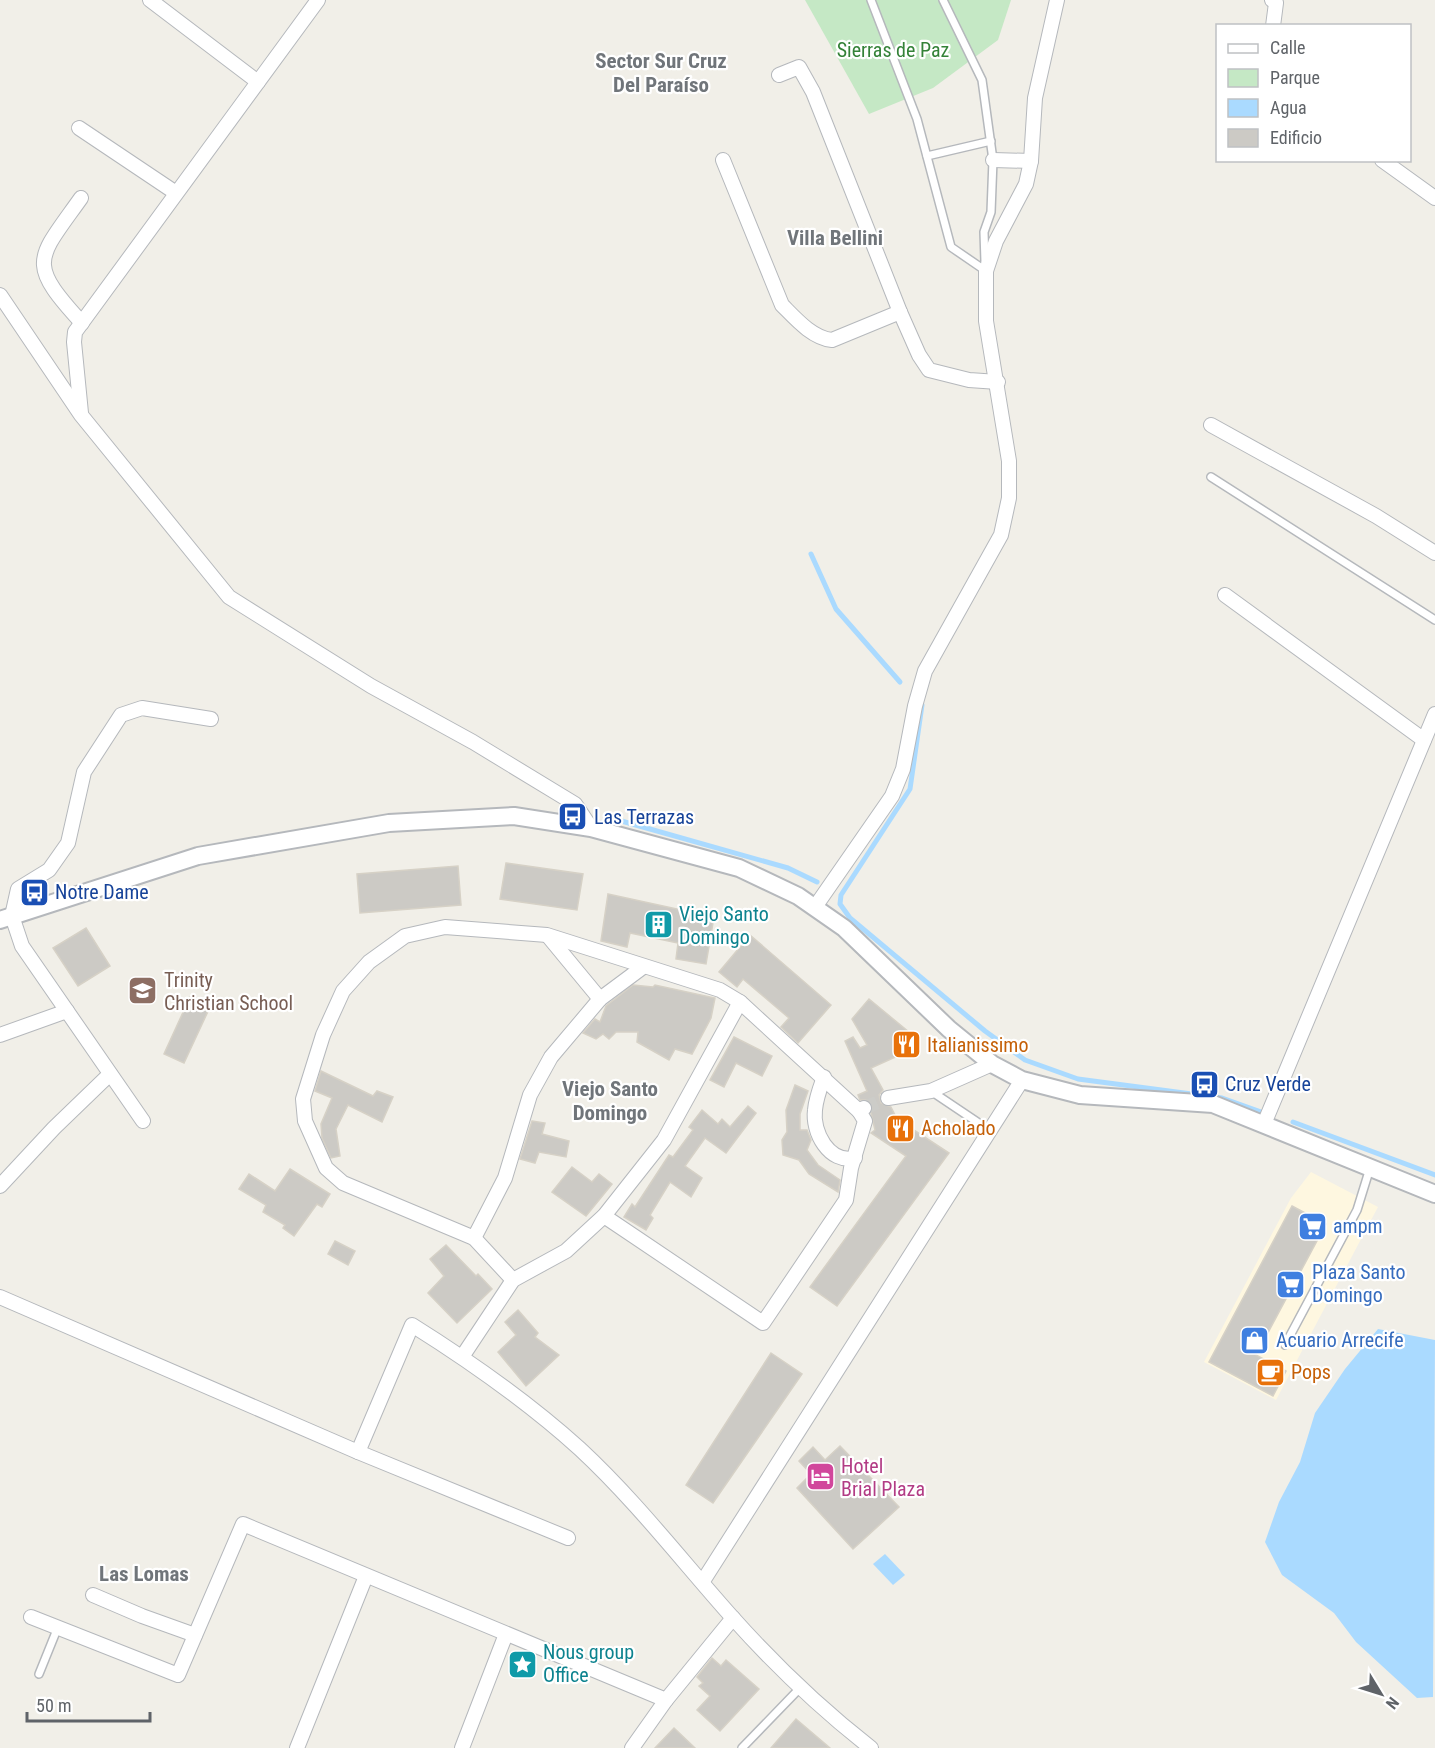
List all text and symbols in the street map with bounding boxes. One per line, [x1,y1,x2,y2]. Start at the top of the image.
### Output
legend [1216,24,1411,162]
text: Calle [1270,37,1306,58]
park label: Sierras de Paz [837,38,949,62]
district label: Sector Sur Cruz Del Paraíso [595,49,727,97]
text: Parque [1270,67,1320,88]
text: Agua [1270,97,1307,118]
text: Edificio [1270,127,1322,148]
district label: Villa Bellini [787,226,883,250]
bus stop icon: Las Terrazas [557,801,589,833]
place label: Las Terrazas [594,805,694,829]
bus stop icon: Notre Dame [18,876,50,908]
place label: Notre Dame [55,880,149,904]
place label: Viejo Santo Domingo [679,902,769,949]
building icon: Viejo Santo Domingo [642,909,674,941]
place label: Trinity Christian School [164,968,293,1015]
school or university icon: Trinity Christian School [127,975,159,1007]
restaurant icon: Italianissimo [890,1029,922,1061]
place label: Italianissimo [927,1033,1028,1057]
bus stop icon: Cruz Verde [1188,1068,1220,1100]
place label: Cruz Verde [1225,1072,1311,1096]
district label: Viejo Santo Domingo [562,1077,658,1125]
restaurant icon: Acholado [884,1112,916,1144]
place label: Acholado [921,1116,996,1140]
supermarket icon: ampm [1296,1210,1328,1242]
place label: ampm [1333,1214,1383,1238]
place label: Plaza Santo Domingo [1312,1260,1406,1307]
supermarket icon: Plaza Santo Domingo [1275,1268,1307,1300]
shop icon: Acuario Arrecife [1239,1324,1271,1356]
place label: Acuario Arrecife [1276,1328,1404,1352]
cafe icon: Pops [1254,1356,1286,1388]
place label: Pops [1291,1360,1331,1384]
place label: Hotel Brial Plaza [841,1454,925,1501]
hotel icon: Hotel Brial Plaza [804,1461,836,1493]
district label: Las Lomas [99,1562,189,1586]
place label: Nous group Office [543,1640,634,1687]
place icon: Nous group Office [506,1648,538,1680]
north arrow [1351,1664,1411,1724]
scale bar [27,1685,150,1723]
text: N [1382,1693,1403,1713]
text: 50 m [36,1695,71,1716]

